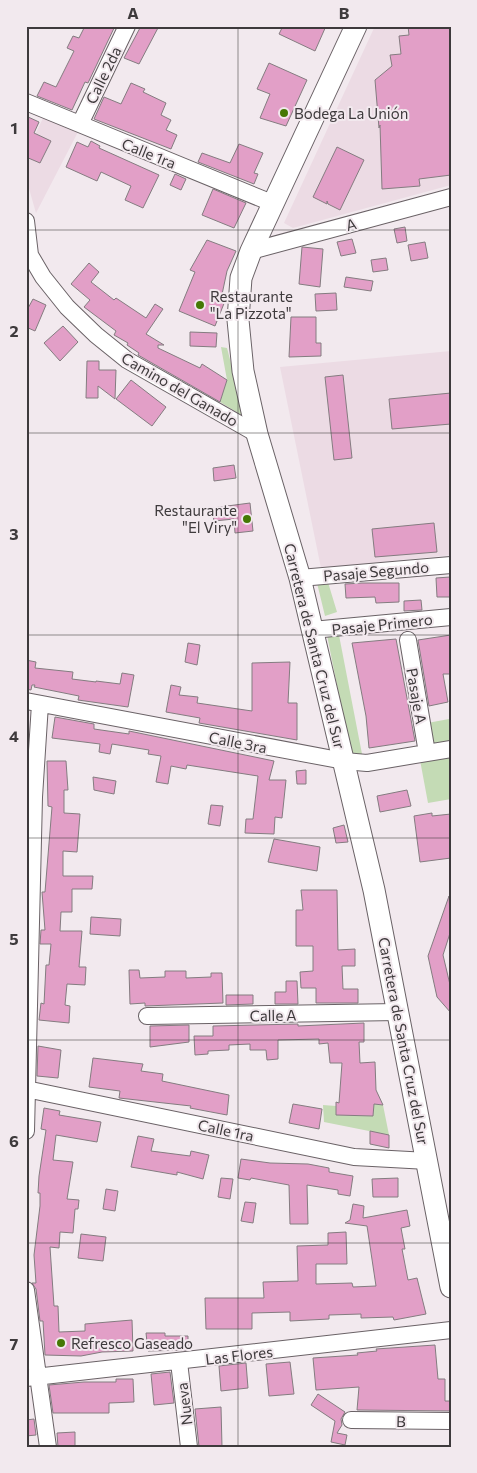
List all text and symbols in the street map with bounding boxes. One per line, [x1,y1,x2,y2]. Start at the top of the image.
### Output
text: A [127,3,139,22]
text: B [339,3,350,22]
street label: Calle 2da [81,43,125,107]
place label: Bodega La Unión [294,104,408,122]
marker: Bodega La Unión [278,107,290,119]
text: 1 [10,118,18,137]
street label: Calle 1ra [119,134,179,172]
street label: A [344,214,358,234]
place label: Restaurante "La Pizzota" [210,287,293,322]
marker: Restaurante "La Pizzota" [194,299,206,311]
text: 2 [9,321,19,340]
street label: Camino del Ganado [118,348,242,430]
place label: Restaurante "El Viry" [154,501,237,536]
marker: Restaurante "El Viry" [241,513,253,525]
text: 3 [9,524,19,543]
street label: Carretera de Santa Cruz del Sur [281,541,349,751]
street label: Pasaje Segundo [322,557,430,585]
street label: Pasaje Primero [331,610,433,638]
street label: Pasaje A [403,666,431,726]
text: 4 [9,726,19,745]
street label: Calle 3ra [207,728,269,756]
text: 5 [9,929,19,948]
street label: Carretera de Santa Cruz del Sur [375,936,433,1146]
street label: Calle A [249,1006,297,1024]
street label: Calle 1ra [196,1115,256,1145]
text: 6 [9,1131,19,1150]
text: 7 [10,1334,19,1353]
place label: Refresco Gaseado [71,1334,193,1352]
marker: Refresco Gaseado [55,1337,67,1349]
street label: Las Flores [204,1342,274,1368]
street label: Nueva [172,1382,196,1426]
street label: B [396,1412,406,1430]

